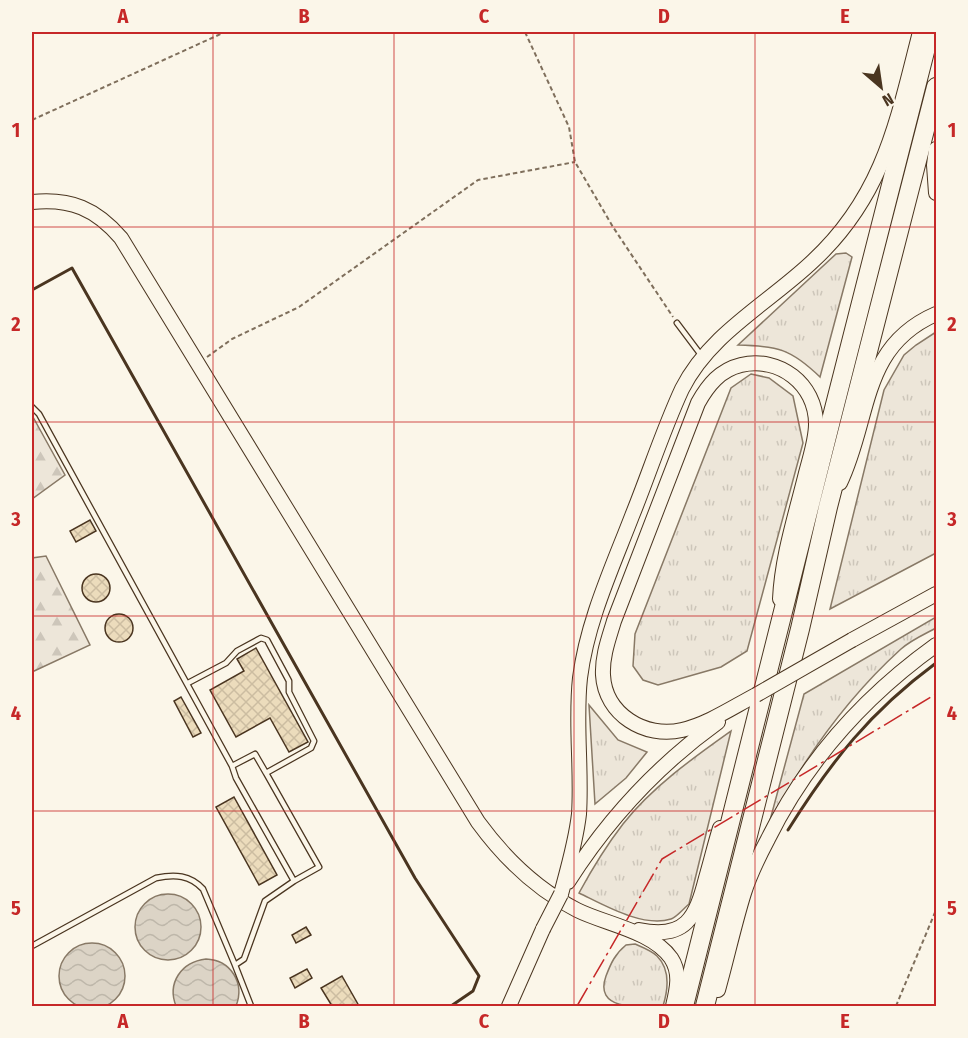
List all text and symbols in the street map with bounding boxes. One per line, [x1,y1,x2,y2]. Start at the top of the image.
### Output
text: A [117,4,130,28]
text: B [298,4,310,28]
text: C [479,4,490,28]
text: D [658,4,670,28]
text: E [840,4,850,28]
north arrow [851,57,911,117]
text: N [879,89,897,110]
text: 1 [12,118,20,142]
text: 1 [948,118,956,142]
text: 2 [10,312,21,336]
text: 2 [946,312,957,336]
text: 3 [10,507,21,531]
text: 3 [946,507,957,531]
text: 4 [11,701,21,725]
text: 4 [947,701,957,725]
text: 5 [11,896,21,920]
text: 5 [947,896,957,920]
text: A [117,1009,130,1033]
text: B [298,1009,310,1033]
text: C [479,1009,490,1033]
text: D [658,1009,670,1033]
text: E [840,1009,850,1033]

